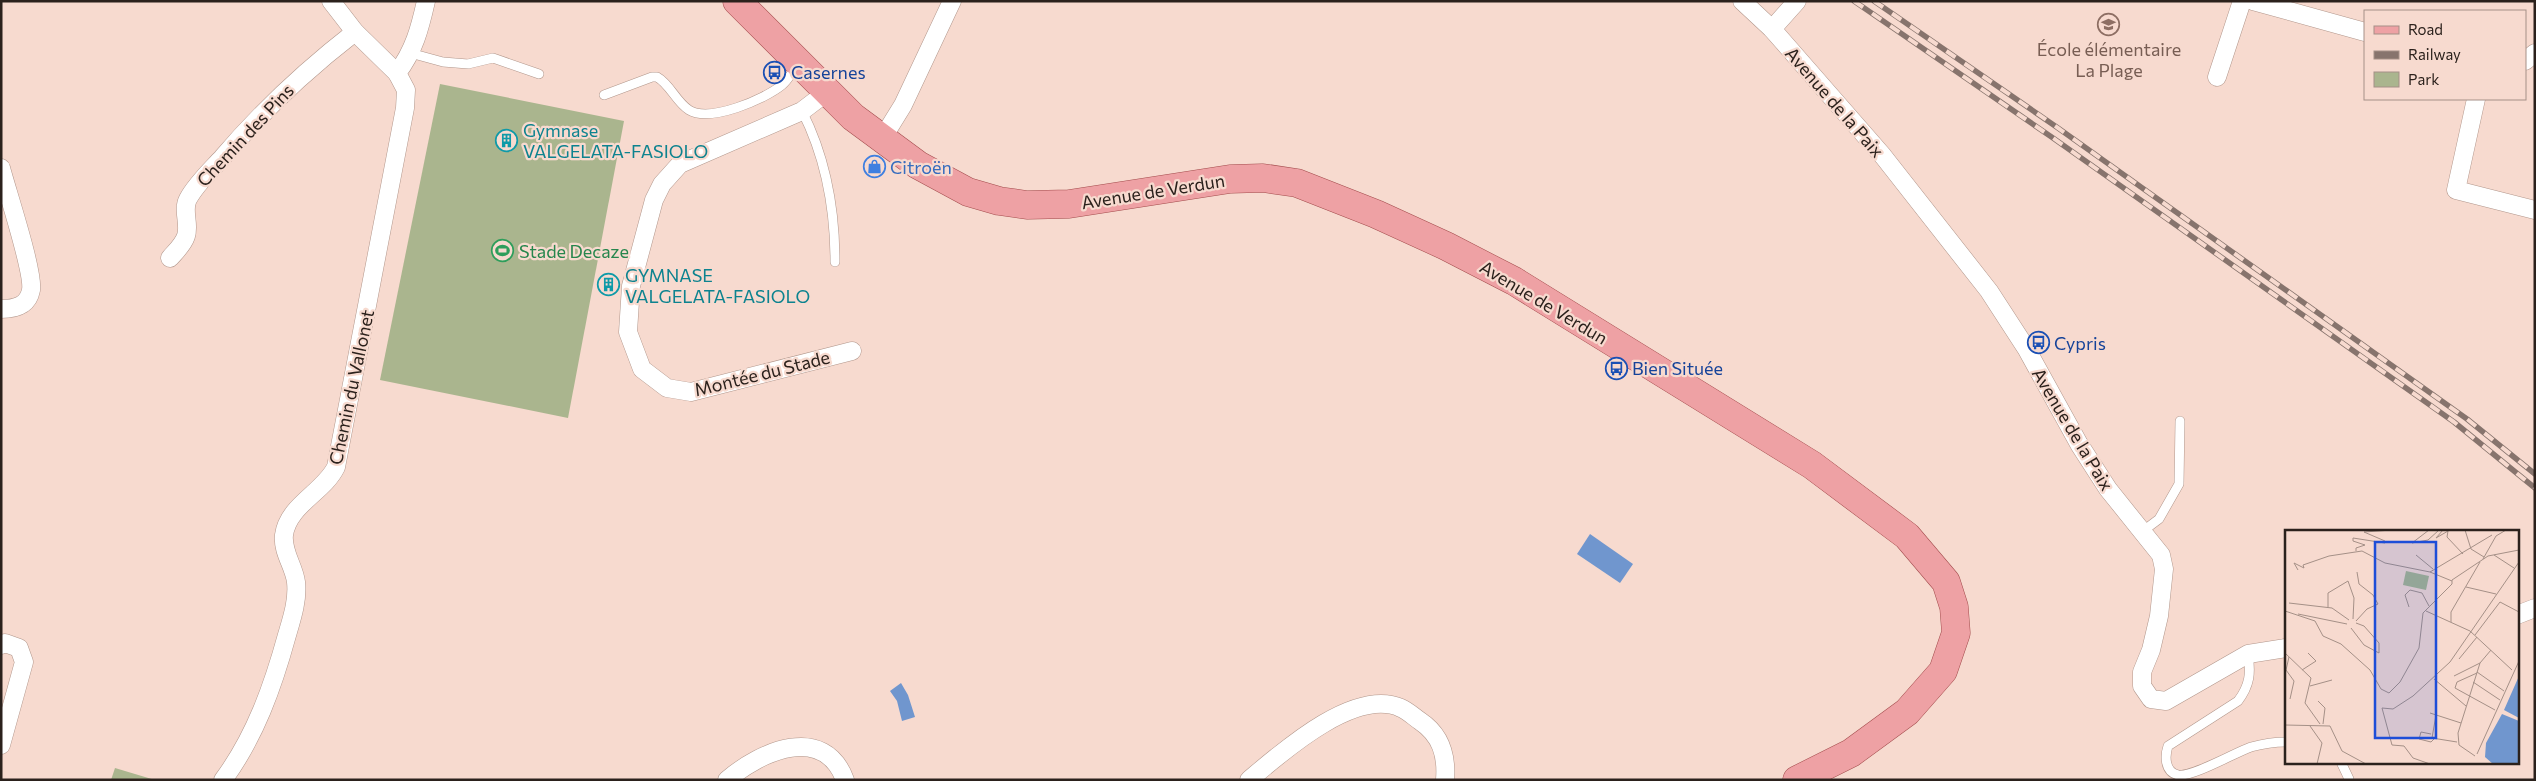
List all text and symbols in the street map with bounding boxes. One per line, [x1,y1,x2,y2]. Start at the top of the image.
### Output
legend [2364,10,2526,100]
school or university icon: École élémentaire La Plage [2097,12,2121,36]
text: Road [2408,20,2443,38]
place label: École élémentaire La Plage [2037,38,2181,81]
street label: Avenue de la Paix [1781,42,1889,162]
text: Railway [2408,45,2461,63]
bus stop icon: Casernes [763,60,787,84]
place label: Casernes [791,61,866,83]
text: Park [2408,70,2439,88]
street label: Chemin des Pins [192,79,298,191]
place label: Gymnase VALGELATA-FASIOLO [523,119,708,162]
building icon: Gymnase VALGELATA-FASIOLO [495,128,519,152]
shop icon: Citroën [862,155,886,179]
place label: Citroën [890,156,952,178]
street label: Avenue de Verdun [1080,169,1226,213]
sports icon: Stade Decaze [491,239,515,263]
place label: Stade Decaze [519,240,629,262]
street label: Avenue de Verdun [1476,255,1612,349]
place label: GYMNASE VALGELATA-FASIOLO [625,264,810,307]
building icon: GYMNASE VALGELATA-FASIOLO [597,273,621,297]
street label: Chemin du Vallonet [324,307,378,467]
bus stop icon: Cypris [2026,331,2050,355]
place label: Cypris [2054,332,2106,354]
street label: Montée du Stade [692,346,832,400]
bus stop icon: Bien Située [1604,356,1628,380]
place label: Bien Située [1632,357,1723,379]
street label: Avenue de la Paix [2028,364,2118,495]
inset map [2285,530,2518,764]

